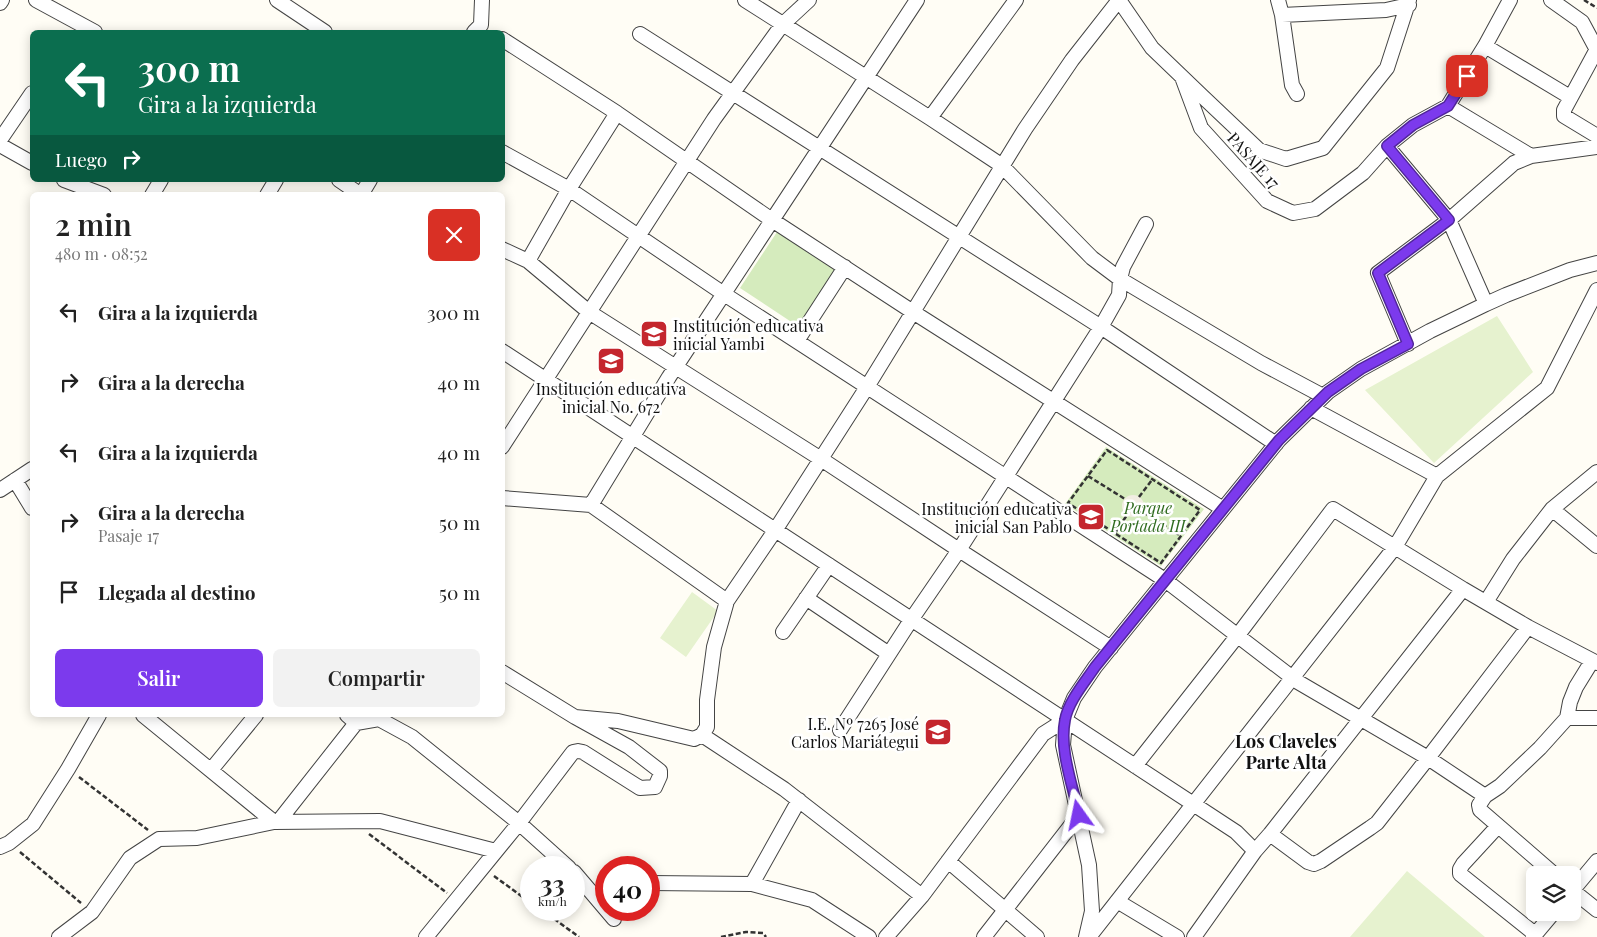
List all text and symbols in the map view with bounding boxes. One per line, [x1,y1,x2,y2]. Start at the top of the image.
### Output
text: 300 m [138,44,240,91]
icon: left [55,50,120,115]
pin [1446,55,1488,97]
icon: arrive [1453,62,1481,90]
text: Gira a la izquierda [138,89,317,119]
street label: PASAJE 17 [1223,127,1285,193]
icon: right [117,145,145,173]
text: Luego [55,146,107,172]
text: 2 min [55,204,132,244]
button: close [428,209,480,261]
text: 480 m · 08:52 [55,243,148,264]
icon: left [55,298,83,326]
text: Gira a la izquierda [98,299,258,325]
text: 300 m [427,299,480,325]
place label: Institución educativa inicial Yambi [673,315,824,354]
school or university icon: Institución educativa inicial Yambi [639,319,669,349]
school or university icon: Institución educativa inicial No. 672 [596,346,626,376]
icon: right [55,368,83,396]
text: Gira a la derecha [98,369,245,395]
text: 40 m [438,369,480,395]
place label: Institución educativa inicial No. 672 [536,378,686,417]
icon: left [55,438,83,466]
text: Gira a la izquierda [98,439,258,465]
text: 40 m [438,439,480,465]
park label: Parque Portada III [1109,497,1187,536]
place label: Institución educativa inicial San Pablo [921,498,1072,537]
text: Gira a la derecha [98,499,245,525]
school or university icon: Institución educativa inicial San Pablo [1076,502,1106,532]
icon: right [55,508,83,536]
text: 50 m [439,509,480,535]
text: Pasaje 17 [98,525,159,546]
icon: arrive [55,578,83,606]
text: Llegada al destino [98,579,256,605]
text: 50 m [439,579,480,605]
button: Salir [55,649,263,707]
button: Compartir [273,649,480,707]
place label: I.E. Nº 7265 José Carlos Mariátegui [791,713,919,752]
school or university icon: I.E. Nº 7265 José Carlos Mariátegui [923,717,953,747]
district label: Los Claveles Parte Alta [1235,729,1337,774]
position arrow [1052,788,1104,840]
speed limit sign: 40 [595,856,660,921]
text: 33 [540,866,565,899]
map controls [1526,866,1581,921]
button: layers [1526,866,1581,921]
text: km/h [538,893,567,909]

